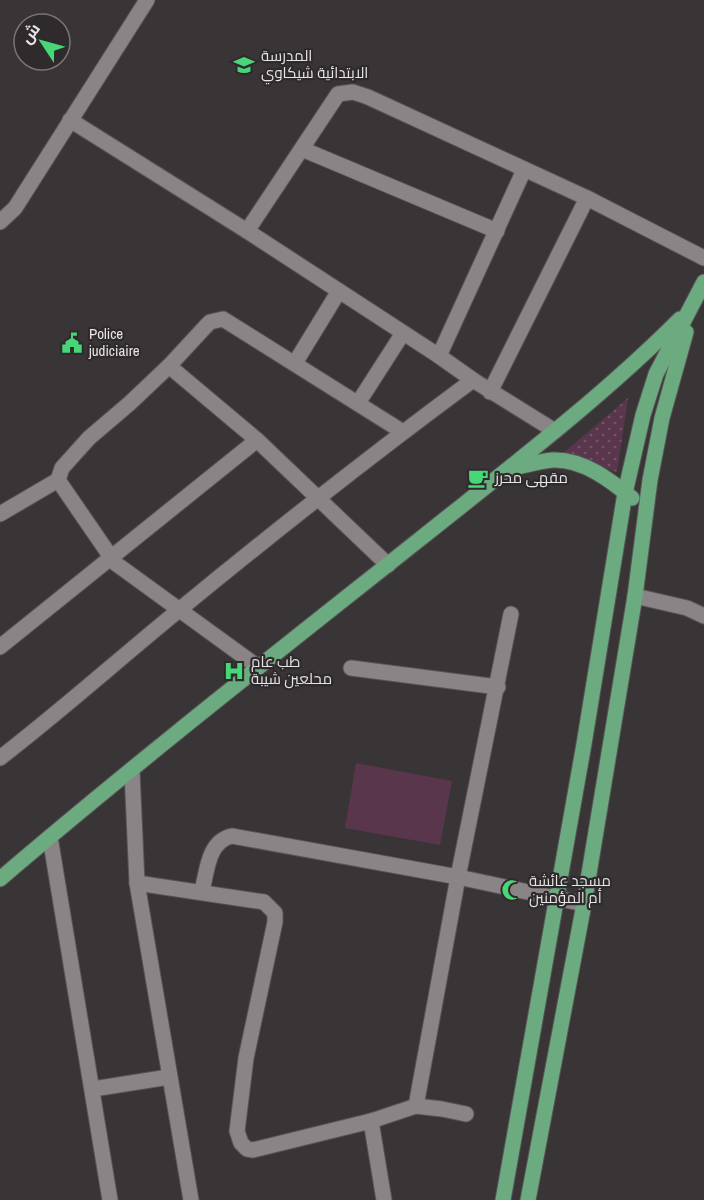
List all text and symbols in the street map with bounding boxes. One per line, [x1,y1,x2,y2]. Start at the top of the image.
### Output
north arrow [12,12,72,72]
text: ش [15,18,45,48]
place label: المدرسة الابتدائية شيكاوي [261,45,368,85]
school or university icon: المدرسة الابتدائية شيكاوي [232,53,256,77]
place label: Police judiciaire [88,323,140,361]
public building icon: Police judiciaire [60,331,84,355]
cafe icon: مقهى محرز [466,466,490,490]
place label: مقهى محرز [494,467,568,488]
place label: طب عام محلعين شيبة [251,651,332,689]
hospital icon: طب عام محلعين شيبة [222,659,246,683]
place label: مسجد عائشة أم المؤمنين [529,870,611,908]
mosque icon: مسجد عائشة أم المؤمنين [500,878,524,902]

